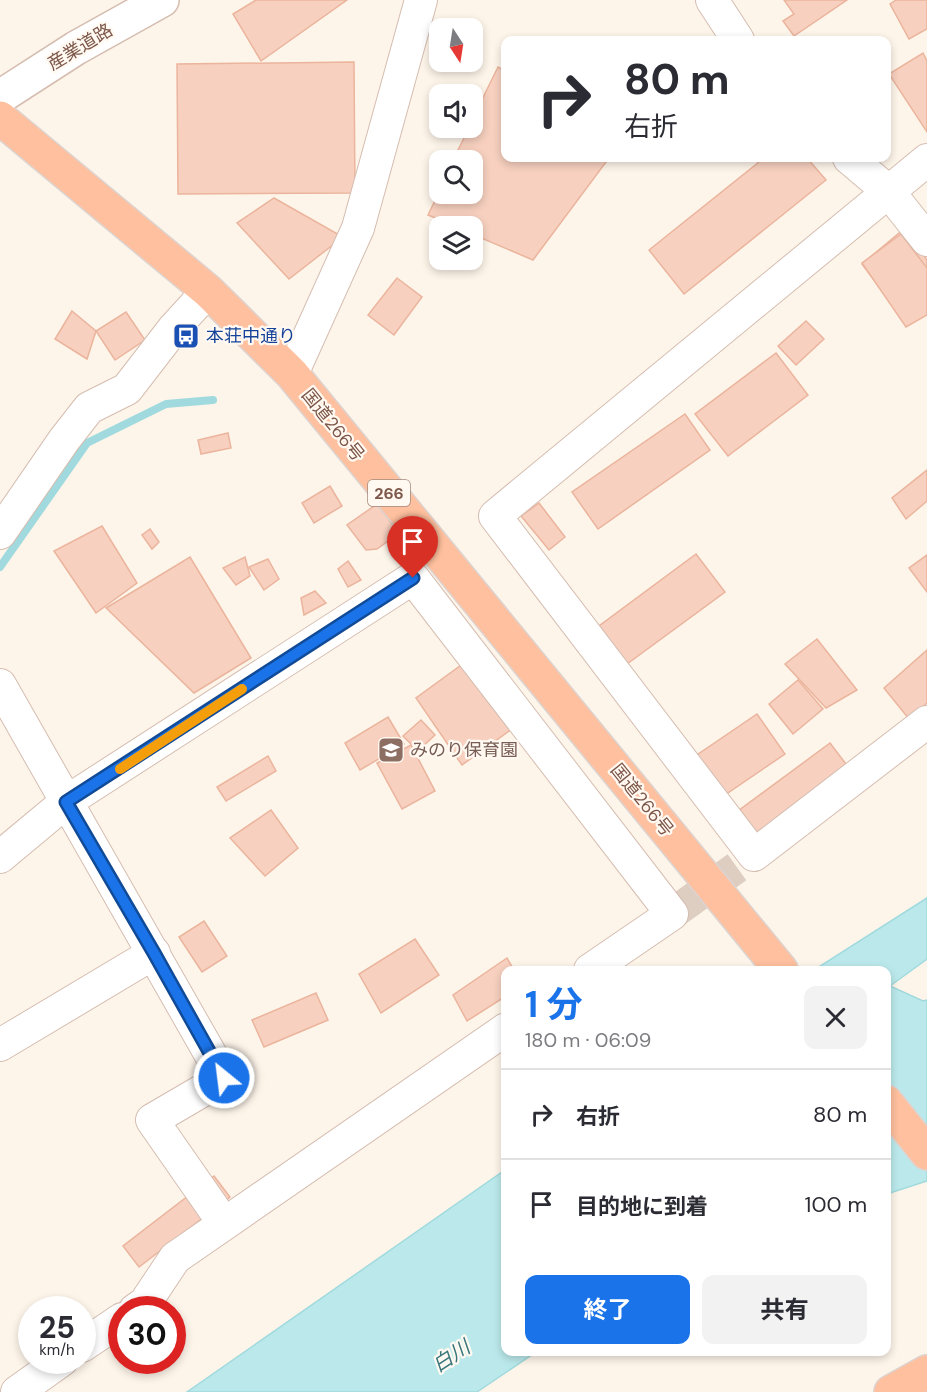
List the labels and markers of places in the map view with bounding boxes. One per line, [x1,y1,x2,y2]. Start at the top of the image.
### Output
bus stop icon: 本荘中通り [171,321,201,351]
place label: 本荘中通り [206,324,296,348]
pin [387,516,438,578]
school or university icon: みのり保育園 [376,735,406,765]
place label: みのり保育園 [410,738,518,762]

